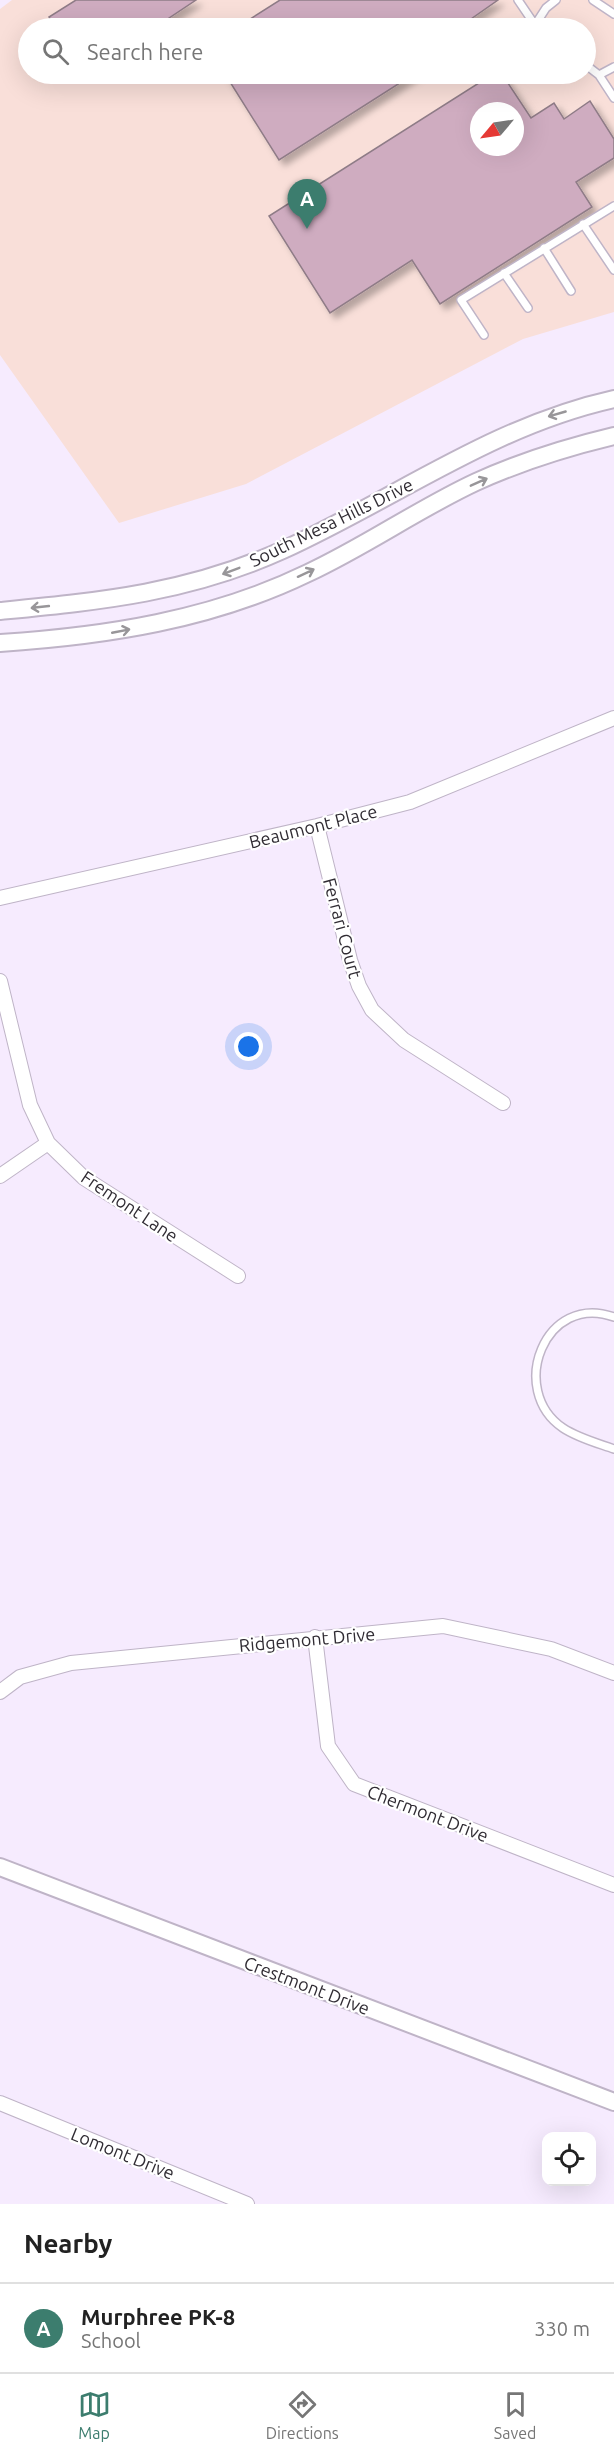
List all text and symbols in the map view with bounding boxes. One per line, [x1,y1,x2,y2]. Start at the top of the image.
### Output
search box [18,18,596,84]
icon: search [39,35,72,68]
text: Search here [87,39,203,64]
north arrow [470,102,524,156]
pin: A [288,180,326,229]
one-way arrow [548,409,567,420]
street label: South Mesa Hills Drive [246,474,416,570]
one-way arrow [469,476,487,487]
one-way arrow [222,566,240,577]
one-way arrow [297,567,315,579]
one-way arrow [30,602,50,613]
one-way arrow [110,625,130,636]
street label: Beaumont Place [247,800,379,852]
street label: Ferrari Court [320,876,366,980]
your location [234,1032,263,1061]
street label: Fremont Lane [78,1166,182,1246]
street label: Ridgemont Drive [238,1623,376,1655]
street label: Chermont Drive [365,1781,491,1845]
street label: Crestmont Drive [241,1952,373,2018]
street label: Lomont Drive [68,2123,178,2183]
map controls [542,2132,596,2186]
button: locate [542,2132,596,2186]
text: Nearby [24,2229,112,2258]
text: Murphree PK-8 [81,2304,235,2329]
text: A [36,2317,51,2340]
text: 330 m [534,2317,590,2340]
text: School [81,2329,141,2352]
tab: Map [78,2388,111,2442]
tab: Directions [266,2388,339,2442]
tab: Saved [494,2388,536,2442]

